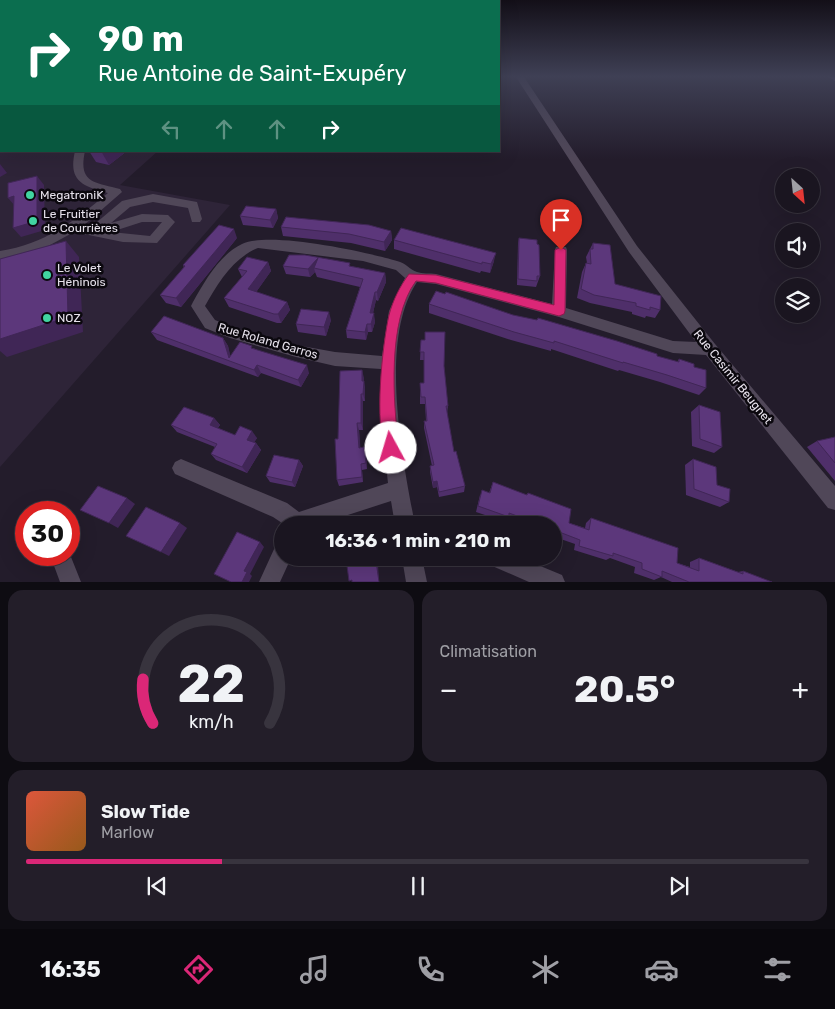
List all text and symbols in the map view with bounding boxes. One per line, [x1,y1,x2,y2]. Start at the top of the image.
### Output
text: 90 m [98,18,184,60]
icon: right [15,20,80,85]
text: Rue Antoine de Saint-Exupéry [98,60,407,87]
icon: left [157,115,185,143]
icon: ahead [210,115,238,143]
icon: ahead [263,115,291,143]
icon: right [316,115,344,143]
north arrow [775,168,820,212]
map controls [775,168,820,323]
place label: MegatroniK [40,188,104,202]
marker: MegatroniK [24,189,36,201]
pin [540,199,582,250]
icon: arrive [547,206,575,234]
place label: Le Fruitier de Courrières [43,207,118,235]
marker: Le Fruitier de Courrières [27,215,39,227]
button: sound [775,223,820,268]
place label: Le Volet Héninois [57,261,106,289]
marker: Le Volet Héninois [41,269,53,281]
button: layers [775,278,820,323]
place label: NOZ [57,311,81,325]
marker: NOZ [41,312,53,324]
street label: Rue Roland Garros [217,320,319,362]
street label: Rue Casimir Beugnet [691,327,775,427]
position arrow [364,421,416,473]
speed limit sign: 30 [15,501,80,566]
text: 16:36 · 1 min · 210 m [325,529,511,552]
text: Climatisation [440,642,537,661]
text: 22 [177,653,245,715]
text: 20.5° [574,666,675,712]
text: − [440,673,458,706]
text: + [792,673,809,706]
text: km/h [188,711,233,732]
text: Slow Tide [101,800,190,823]
text: Marlow [101,823,154,842]
icon: previous [143,872,171,900]
icon: pause [404,872,432,900]
icon: next [665,872,693,900]
icon: directions [181,952,216,987]
icon: music [297,952,332,987]
icon: phone [413,952,448,987]
icon: climate [528,952,563,987]
icon: car [644,952,679,987]
icon: filters [760,952,795,987]
text: 16:35 [40,956,101,983]

